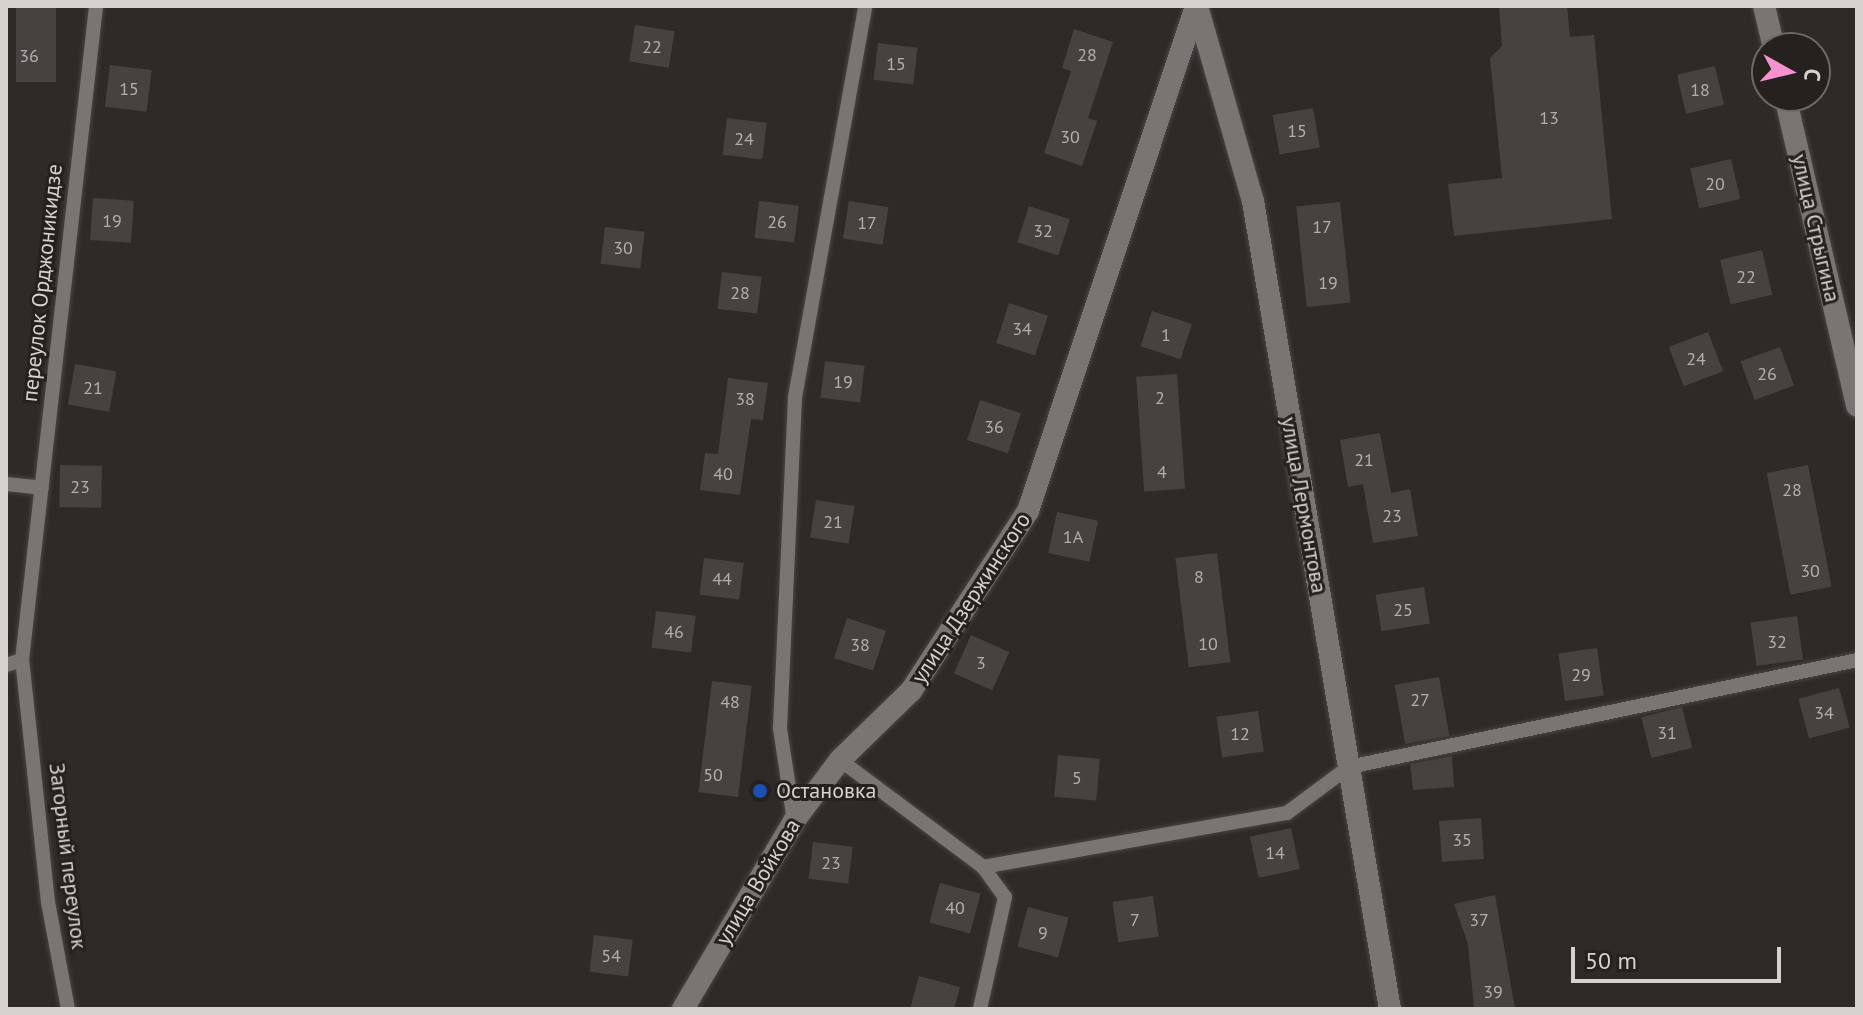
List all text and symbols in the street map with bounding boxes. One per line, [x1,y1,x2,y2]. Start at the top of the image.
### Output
north arrow [1751,32,1831,112]
house number: 22 [642,36,662,58]
house number: 28 [1077,44,1097,66]
house number: 36 [19,45,39,67]
house number: 15 [886,53,906,75]
text: С [1798,67,1828,83]
house number: 15 [119,78,139,100]
house number: 18 [1690,79,1710,101]
house number: 13 [1539,107,1559,129]
house number: 15 [1287,120,1307,142]
house number: 30 [1060,126,1080,148]
house number: 24 [734,128,754,150]
street label: улица Стрыгина [1786,151,1846,305]
street label: переулок Орджоникидзе [16,163,68,403]
house number: 20 [1705,173,1725,195]
house number: 19 [102,210,122,232]
house number: 26 [767,211,787,233]
house number: 17 [857,212,877,234]
house number: 17 [1312,216,1332,238]
house number: 32 [1033,220,1053,242]
house number: 30 [613,237,633,259]
house number: 22 [1736,266,1756,288]
house number: 19 [1318,272,1338,294]
house number: 28 [730,282,750,304]
house number: 34 [1012,318,1032,340]
house number: 1 [1161,324,1171,346]
house number: 24 [1686,348,1706,370]
house number: 26 [1757,363,1777,385]
house number: 19 [833,371,853,393]
house number: 21 [83,377,103,399]
house number: 2 [1155,387,1165,409]
house number: 38 [735,388,755,410]
street label: улица Лермонтова [1275,415,1333,595]
house number: 36 [984,416,1004,438]
house number: 21 [1354,449,1374,471]
house number: 4 [1157,461,1167,483]
house number: 40 [713,463,733,485]
house number: 23 [70,476,90,498]
house number: 28 [1782,479,1802,501]
house number: 23 [1382,505,1402,527]
street label: улица Дзержинского [906,507,1036,689]
house number: 21 [823,511,843,533]
house number: 1А [1063,526,1083,548]
house number: 30 [1800,560,1820,582]
house number: 8 [1194,566,1204,588]
house number: 44 [712,568,732,590]
house number: 25 [1393,599,1413,621]
house number: 46 [664,621,684,643]
house number: 32 [1767,631,1787,653]
house number: 10 [1198,633,1218,655]
house number: 38 [850,634,870,656]
house number: 3 [976,652,986,674]
house number: 29 [1571,664,1591,686]
house number: 27 [1410,689,1430,711]
house number: 48 [720,691,740,713]
house number: 34 [1814,702,1834,724]
house number: 31 [1657,722,1677,744]
house number: 12 [1230,723,1250,745]
street label: Загорный переулок [43,761,93,951]
house number: 50 [703,764,723,786]
house number: 5 [1072,767,1082,789]
place label: Остановка [776,778,876,804]
marker: Остановка [751,782,769,800]
street label: улица Войкова [710,814,806,950]
house number: 35 [1452,829,1472,851]
house number: 14 [1265,842,1285,864]
house number: 23 [821,852,841,874]
house number: 40 [945,897,965,919]
house number: 7 [1130,909,1140,931]
house number: 37 [1469,909,1489,931]
house number: 9 [1038,922,1048,944]
scale bar [1575,931,1785,981]
house number: 54 [601,945,621,967]
text: 50 m [1585,945,1637,976]
house number: 39 [1483,981,1503,1003]

